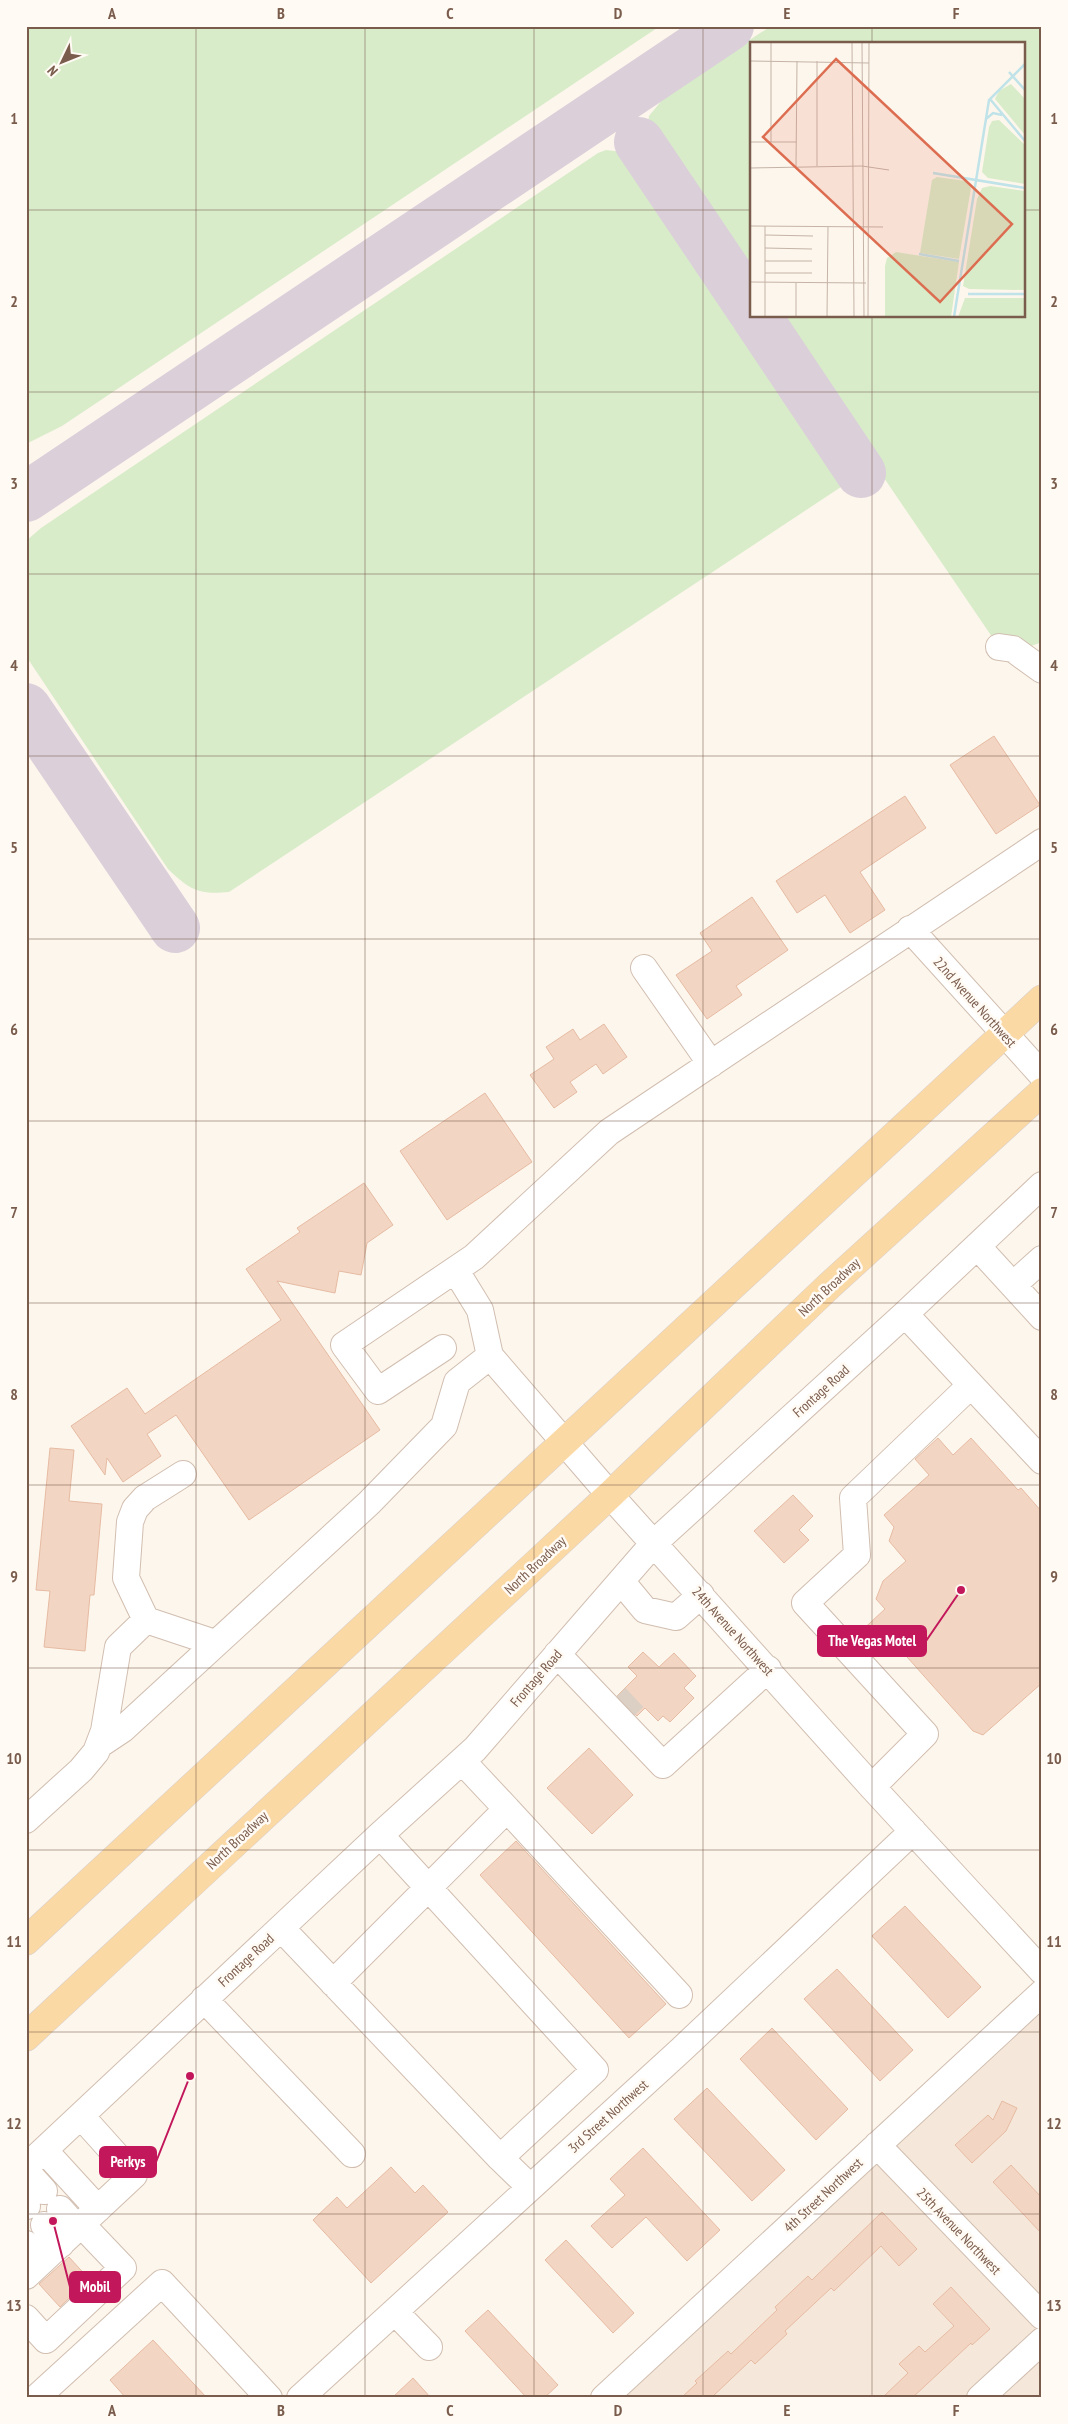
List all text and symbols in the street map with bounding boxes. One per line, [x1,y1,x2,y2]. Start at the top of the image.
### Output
text: A [107,3,117,23]
text: B [277,3,285,23]
text: C [446,3,454,23]
text: D [614,3,623,23]
text: E [784,3,791,23]
text: F [953,3,960,23]
north arrow [38,38,88,88]
inset map [750,42,1026,318]
text: N [43,62,62,80]
text: 1 [10,108,18,128]
text: 1 [1050,108,1058,128]
text: 2 [10,291,18,311]
text: 2 [1050,291,1058,311]
text: 3 [10,473,18,493]
text: 3 [1050,473,1058,493]
text: 4 [10,655,18,675]
text: 4 [1050,655,1058,675]
text: 5 [10,837,18,857]
text: 5 [1050,837,1058,857]
street label: 22nd Avenue Northwest [929,953,1021,1051]
text: 6 [10,1019,18,1039]
text: 6 [1050,1019,1058,1039]
text: 7 [10,1202,18,1222]
text: 7 [1050,1202,1058,1222]
street label: North Broadway [794,1253,864,1320]
street label: Frontage Road [789,1361,853,1421]
text: 8 [10,1384,18,1404]
text: 8 [1050,1384,1058,1404]
street label: North Broadway [500,1531,570,1598]
text: 9 [10,1566,18,1586]
text: 9 [1050,1566,1058,1586]
street label: 24th Avenue Northwest [688,1583,778,1679]
callout: The Vegas Motel [818,1626,926,1656]
text: The Vegas Motel [828,1631,916,1650]
street label: Frontage Road [506,1646,566,1710]
text: 10 [6,1748,22,1768]
text: 10 [1046,1748,1062,1768]
street label: North Broadway [202,1806,272,1873]
street label: Frontage Road [214,1930,278,1990]
text: 11 [6,1931,22,1951]
text: 11 [1046,1931,1062,1951]
street label: 3rd Street Northwest [564,2075,652,2157]
text: 12 [6,2113,22,2133]
text: 12 [1046,2113,1062,2133]
callout: Perkys [100,2147,156,2177]
text: Perkys [110,2152,146,2171]
street label: 4th Street Northwest [780,2154,866,2236]
street label: 25th Avenue Northwest [913,2184,1005,2278]
callout: Mobil [70,2272,120,2302]
text: Mobil [80,2277,110,2296]
text: 13 [6,2295,22,2315]
text: 13 [1046,2295,1062,2315]
text: A [107,2400,117,2420]
text: B [277,2400,285,2420]
text: C [446,2400,454,2420]
text: D [614,2400,623,2420]
text: E [784,2400,791,2420]
text: F [953,2400,960,2420]

